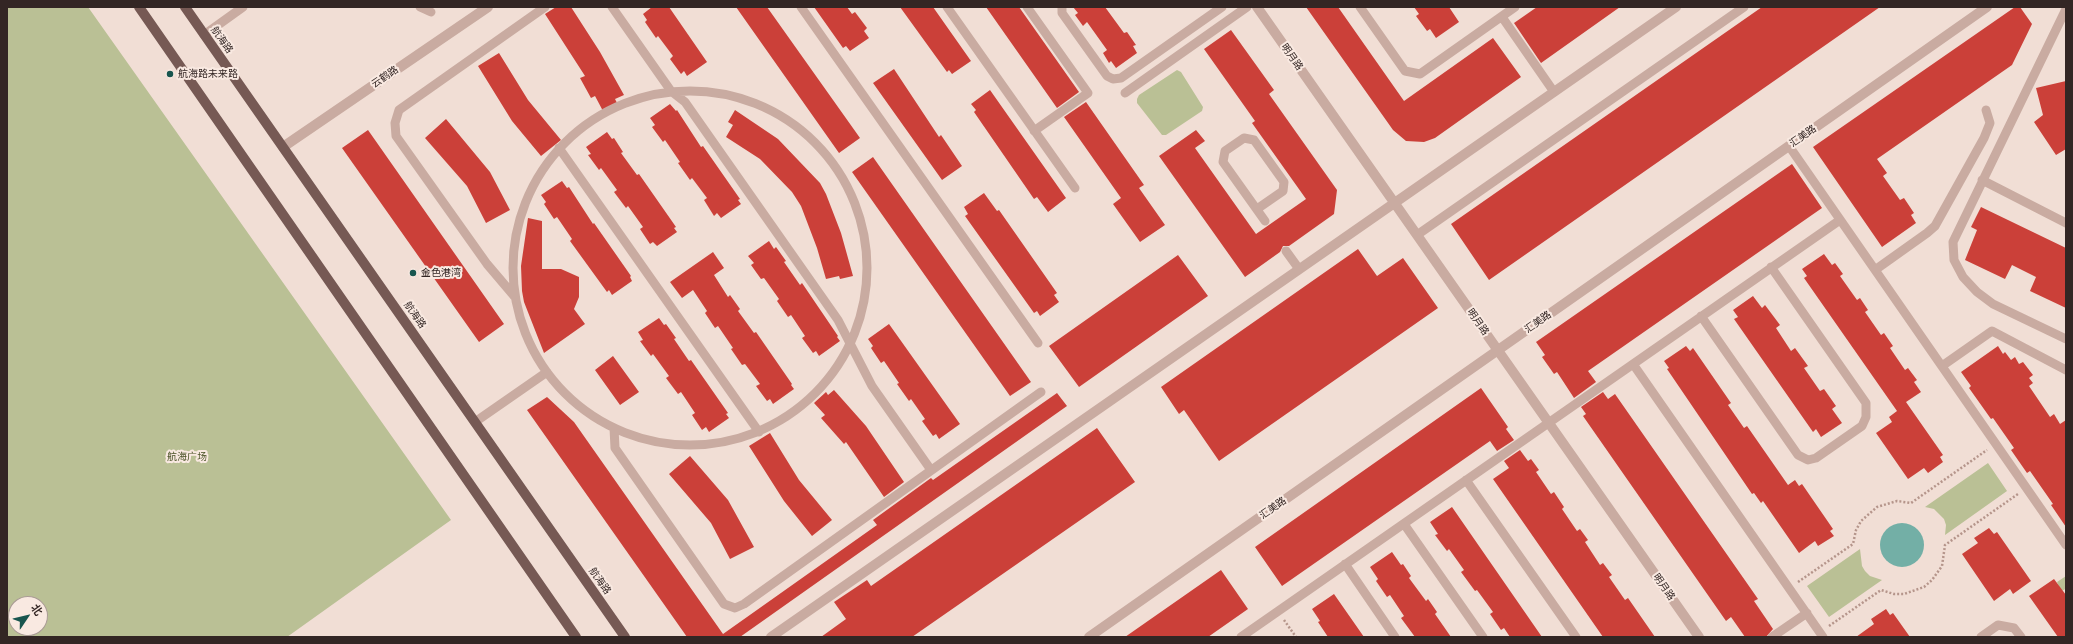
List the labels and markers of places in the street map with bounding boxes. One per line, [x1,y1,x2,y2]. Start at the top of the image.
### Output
place label: 航海路未来路 [178,68,238,80]
marker: 航海路未来路 [165,69,175,79]
place label: 金色港湾 [421,267,461,279]
marker: 金色港湾 [408,268,418,278]

